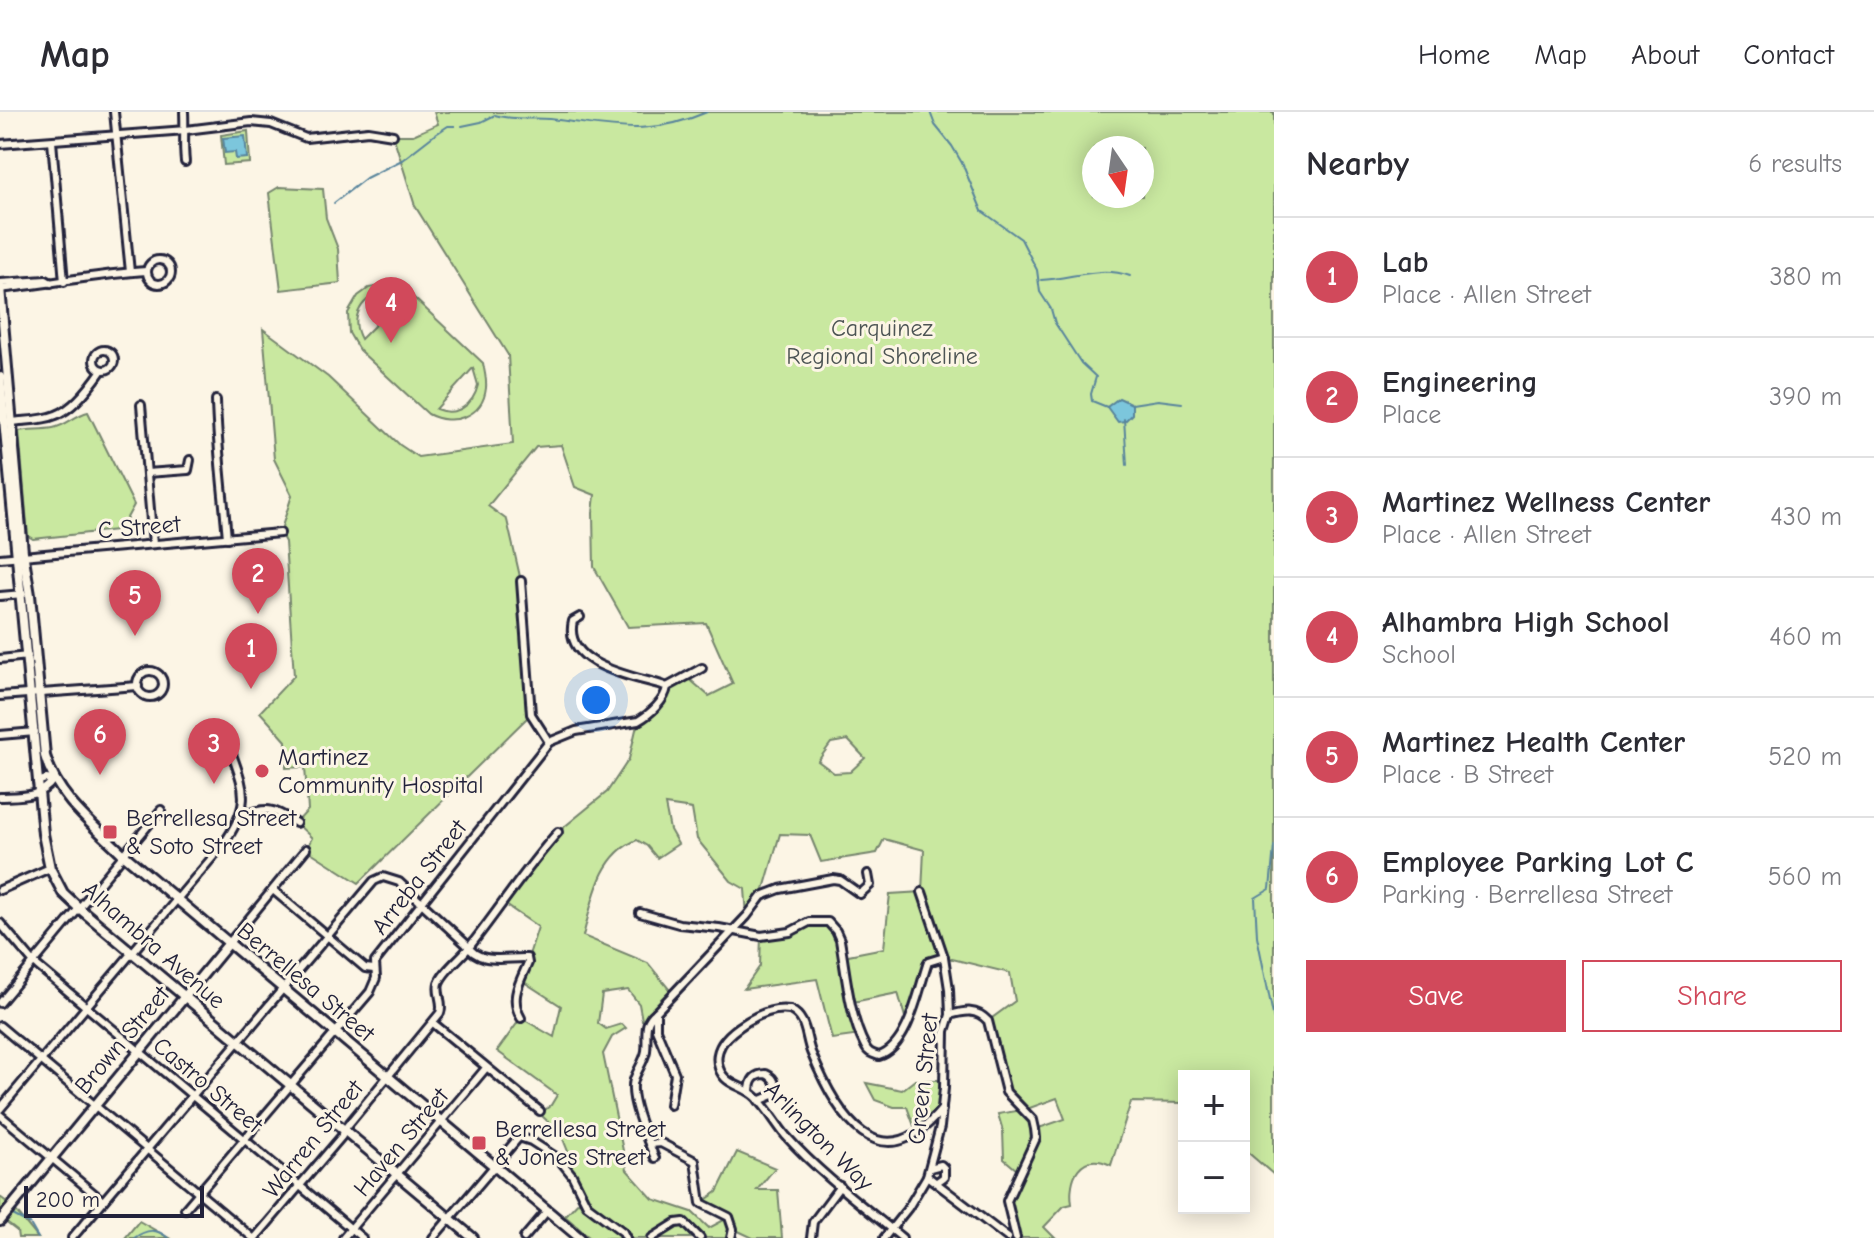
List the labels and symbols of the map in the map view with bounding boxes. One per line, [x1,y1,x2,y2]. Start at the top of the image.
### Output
north arrow [1082,136,1154,208]
pin: 4 [365,277,417,343]
park label: Carquinez Regional Shoreline [786,314,978,370]
street label: C Street [97,509,183,545]
pin: 2 [232,548,284,614]
pin: 5 [109,570,161,636]
pin: 1 [225,623,277,689]
your location [576,680,616,720]
pin: 6 [74,709,126,775]
pin: 3 [188,718,240,784]
place label: Martinez Community Hospital [278,743,484,799]
marker: Martinez Community Hospital [253,762,271,780]
place label: Berrellesa Street & Soto Street [126,804,298,860]
street label: Arreba Street [366,813,473,940]
marker: Berrellesa Street & Soto Street [101,823,119,841]
street label: Alhambra Avenue [77,875,231,1015]
street label: Berrellesa Street [232,916,381,1048]
street label: Brown Street [69,979,176,1100]
street label: Green Street [902,1011,944,1146]
street label: Castro Street [148,1031,269,1139]
street label: Warren Street [257,1074,370,1204]
street label: Arlington Way [759,1076,880,1197]
street label: Haven Street [348,1081,455,1202]
place label: Berrellesa Street & Jones Street [495,1115,667,1171]
marker: Berrellesa Street & Jones Street [470,1134,488,1152]
scale bar [24,1182,204,1218]

